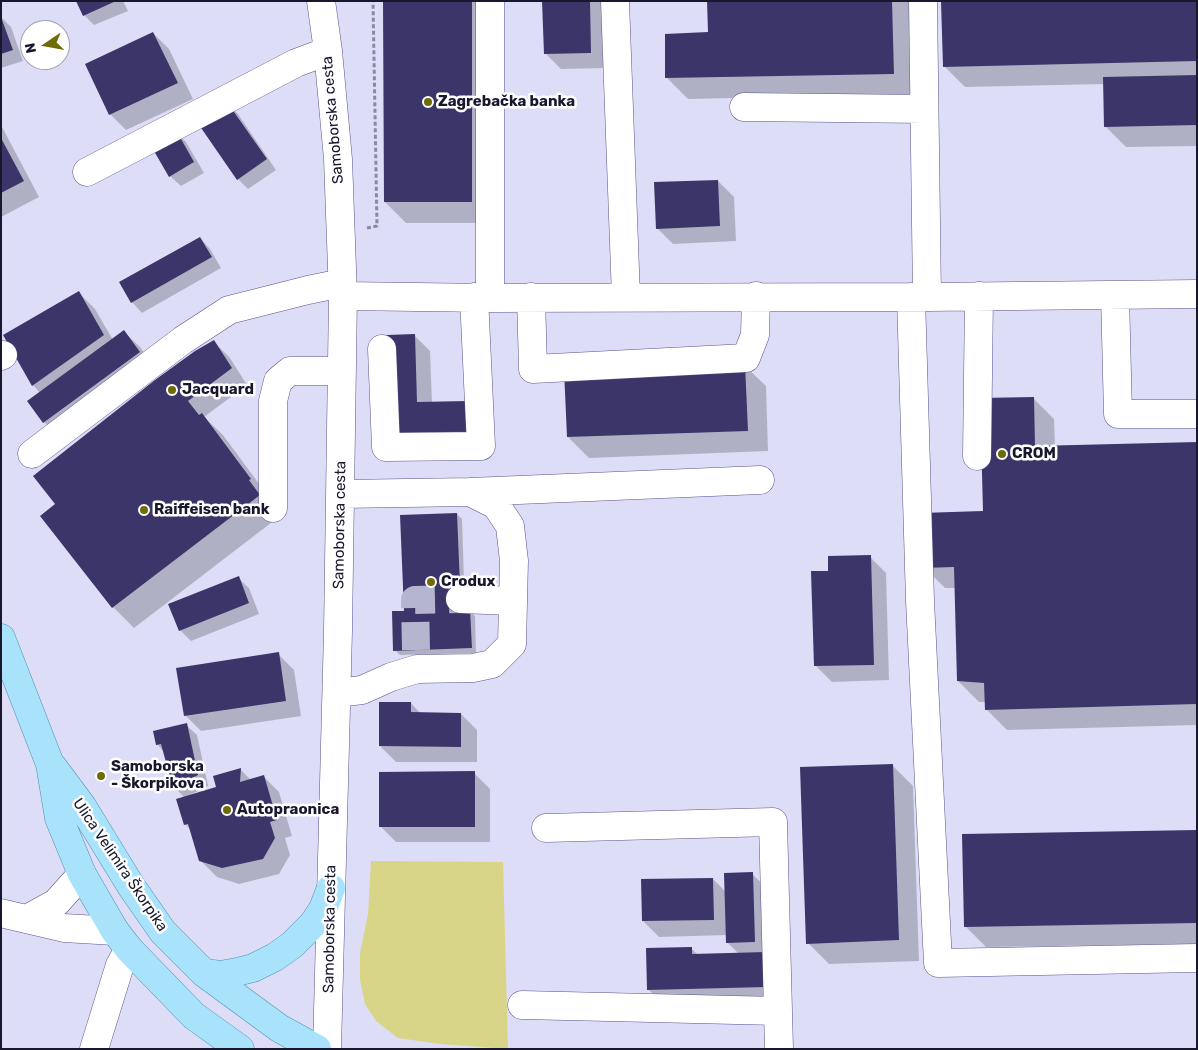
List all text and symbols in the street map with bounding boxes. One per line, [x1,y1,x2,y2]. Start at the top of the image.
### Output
north arrow [20,20,70,70]
text: N [21,41,40,55]
street label: Samoborska cesta [318,55,348,185]
place label: Zagrebačka banka [438,93,575,111]
marker: Zagrebačka banka [422,96,434,108]
place label: Jacquard [182,381,254,399]
marker: Jacquard [166,384,178,396]
place label: CROM [1012,445,1056,463]
marker: CROM [996,448,1008,460]
street label: Samoborska cesta [330,461,350,589]
place label: Raiffeisen bank [154,501,269,519]
marker: Raiffeisen bank [138,504,150,516]
place label: Crodux [441,573,495,591]
marker: Crodux [425,576,437,588]
place label: Samoborska - Škorpikova [111,758,204,793]
marker: Samoborska - Škorpikova [95,770,107,782]
street label: Ulica Velimira Škorpika [69,795,171,935]
place label: Autopraonica [237,801,339,819]
marker: Autopraonica [221,804,233,816]
street label: Samoborska cesta [320,865,340,993]

